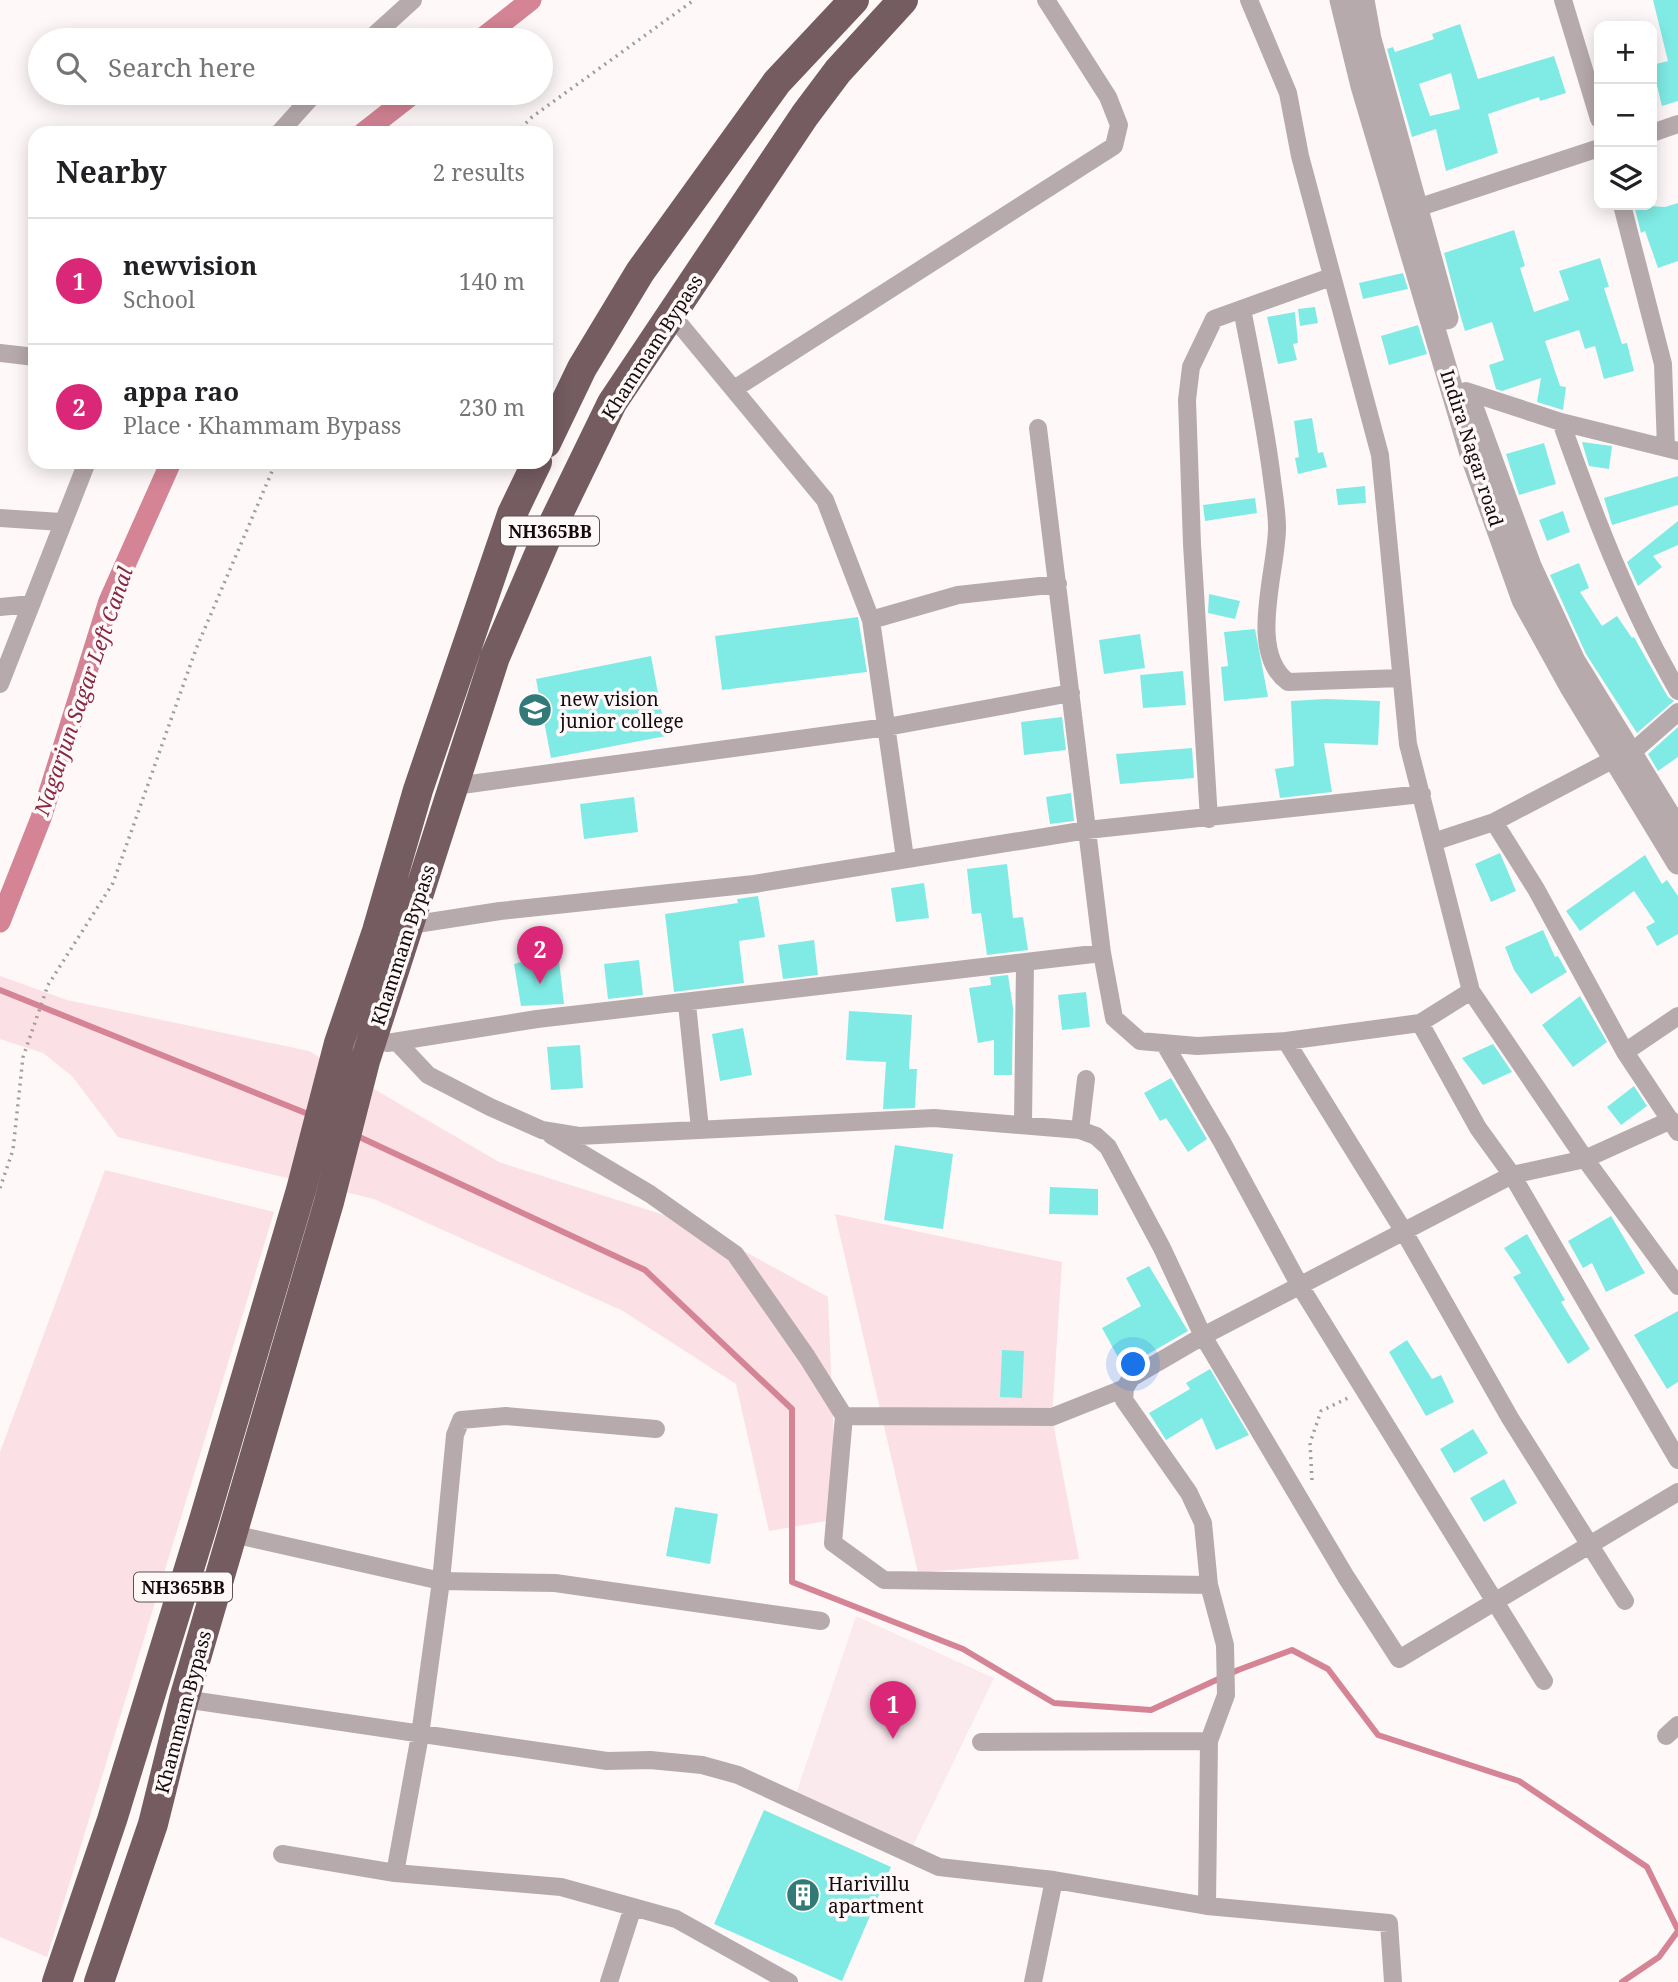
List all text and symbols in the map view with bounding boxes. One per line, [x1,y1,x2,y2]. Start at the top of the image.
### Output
map controls [1594,21,1657,210]
button: + [1594,21,1657,84]
search box [28,28,553,105]
icon: search [52,48,90,86]
text: Search here [108,49,256,85]
button: − [1594,84,1657,147]
button: layers [1594,147,1657,210]
text: Nearby [56,151,167,192]
text: 2 results [432,156,525,188]
text: newvision [123,247,257,283]
text: 1 [73,265,86,297]
text: 140 m [459,265,525,297]
street label: Khammam Bypass [595,270,709,424]
text: School [123,283,195,315]
street label: Indira Nagar road [1434,366,1510,530]
text: appa rao [123,373,239,409]
text: 2 [73,391,86,423]
text: 230 m [459,391,525,423]
text: Place · Khammam Bypass [123,409,401,441]
road number: NH365BB [501,516,599,546]
water label: Nagarjun Sagar Left Canal [27,562,139,820]
place label: new vision junior college [559,686,684,734]
school or university icon: new vision junior college [516,691,554,729]
street label: Khammam Bypass [365,861,441,1029]
pin: 2 [517,926,563,984]
your location [1116,1347,1150,1381]
road number: NH365BB [134,1572,232,1602]
street label: Khammam Bypass [149,1628,217,1796]
pin: 1 [870,1681,916,1739]
place label: Harivillu apartment [828,1871,924,1919]
building icon: Harivillu apartment [784,1876,822,1914]

